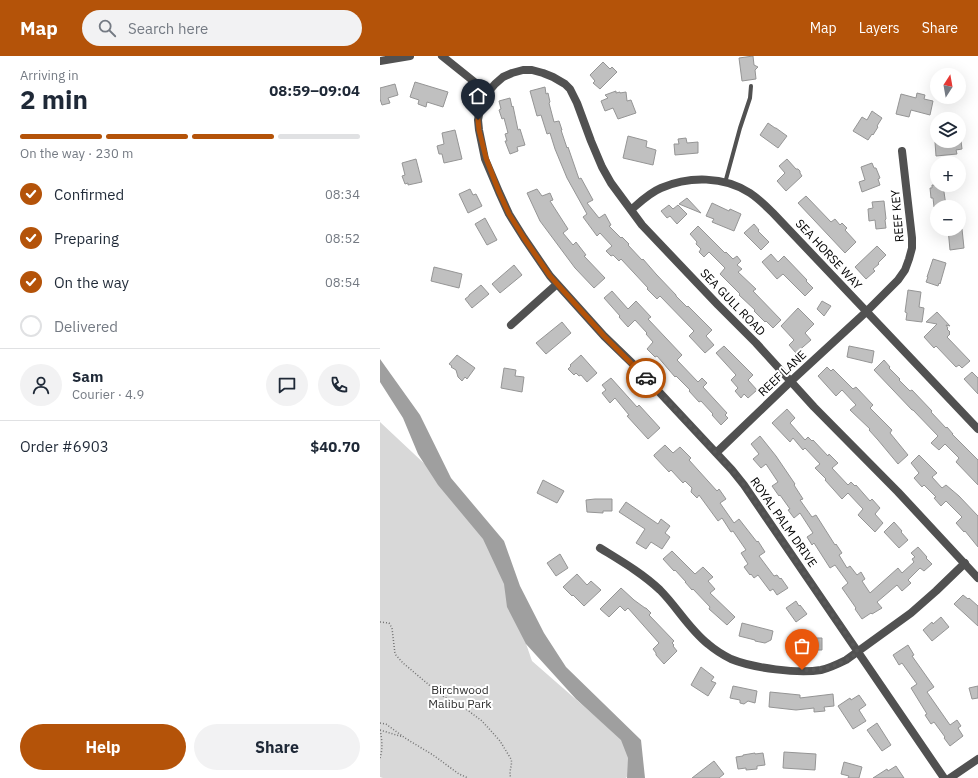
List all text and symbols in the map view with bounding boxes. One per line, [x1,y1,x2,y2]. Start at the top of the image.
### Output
search box [82,10,362,46]
text: Map [20,16,58,40]
icon: search [96,17,118,39]
text: Search here [128,19,208,38]
text: Map [810,19,837,37]
text: Layers [859,19,900,37]
text: Share [922,19,958,37]
text: Arriving in [20,67,79,84]
north arrow [930,68,966,104]
map controls [930,68,966,236]
pin [461,79,495,120]
text: 08:59–09:04 [269,81,360,100]
text: 2 min [20,82,88,116]
icon: home [467,85,489,107]
button: layers [930,112,966,148]
text: On the way · 230 m [20,145,133,162]
button: + [930,156,966,192]
icon: check [20,183,42,205]
text: Confirmed [54,185,124,204]
text: 08:34 [325,186,360,203]
street label: REEF KEY [887,189,907,243]
button: − [930,200,966,236]
street label: SEA HORSE WAY [793,216,865,292]
icon: check [20,227,42,249]
text: Preparing [54,229,119,248]
text: 08:52 [325,230,360,247]
street label: SEA GULL ROAD [697,265,769,339]
icon: check [20,271,42,293]
text: On the way [54,273,129,292]
text: 08:54 [325,274,360,291]
text: Delivered [54,317,118,336]
street label: REEF LANE [755,347,809,399]
courier [626,358,666,398]
button: person [20,364,62,406]
button: chat [266,364,308,406]
button: phone [318,364,360,406]
text: Sam [72,367,103,386]
icon: car [635,367,657,389]
text: Courier · 4.9 [72,386,144,403]
text: Order #6903 [20,437,109,456]
text: $40.70 [310,437,360,456]
street label: ROYAL PALM DRIVE [747,474,821,570]
pin [785,629,819,670]
icon: bag [791,635,813,657]
park label: Birchwood Malibu Park [428,682,492,711]
button: Help [20,724,186,770]
button: Share [194,724,360,770]

